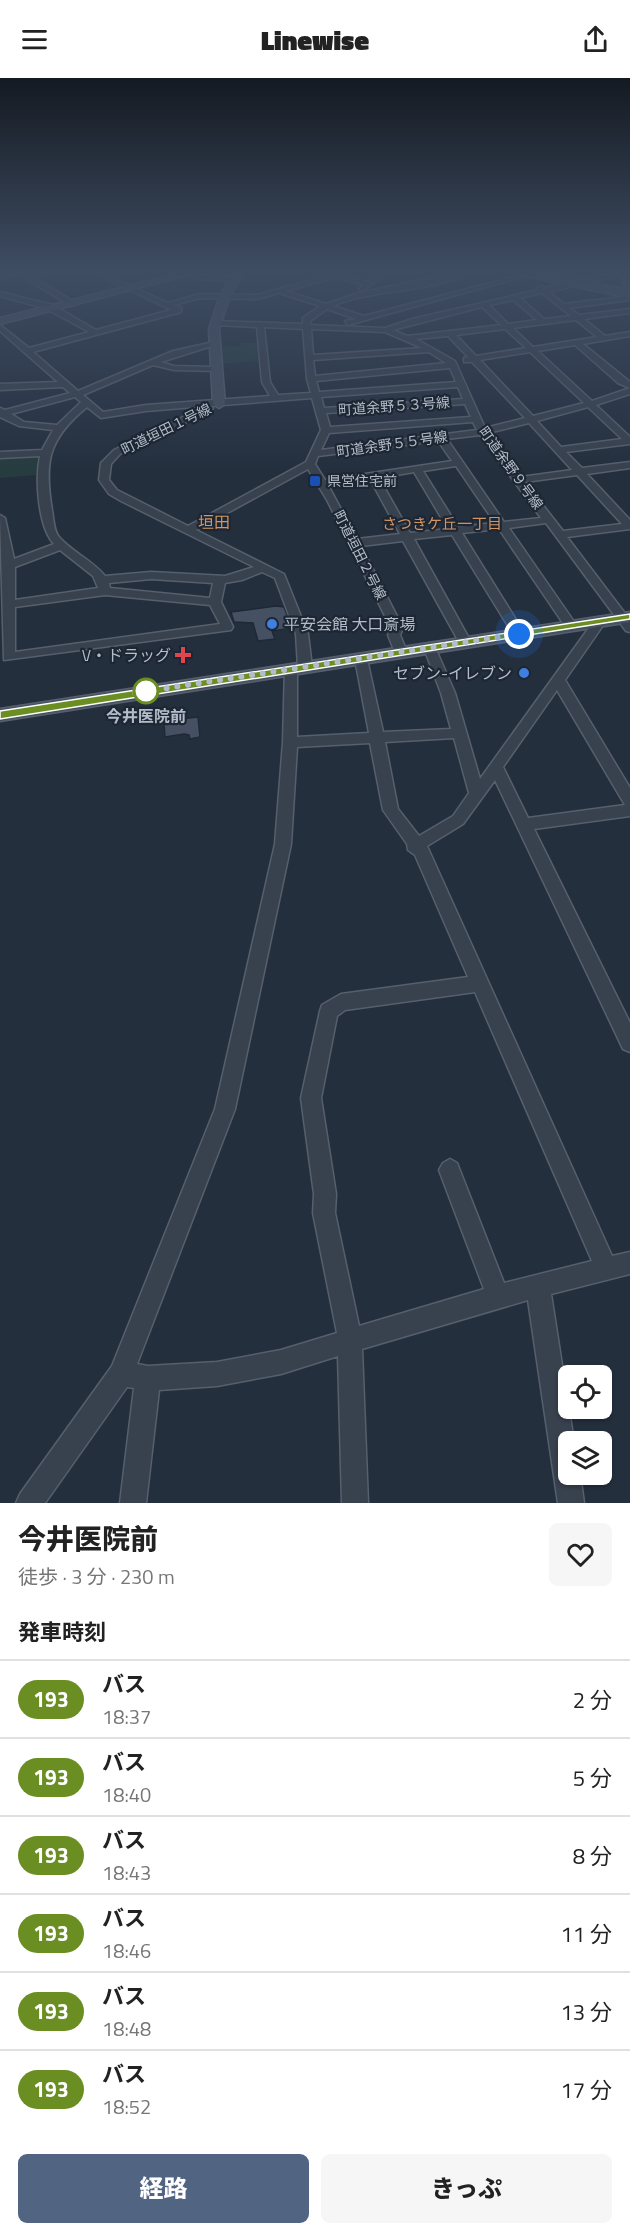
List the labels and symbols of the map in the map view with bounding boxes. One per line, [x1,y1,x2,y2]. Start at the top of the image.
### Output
street label: 町道余野５３号線 [337,391,451,420]
street label: 町道垣田１号線 [117,398,214,459]
street label: 町道余野９号線 [474,422,549,514]
street label: 町道余野５５号線 [335,425,449,462]
place label: 県営住宅前 [327,470,397,491]
marker: 県営住宅前 [308,474,322,488]
street label: 町道垣田２号線 [329,506,392,603]
district label: 垣田 [198,510,230,534]
district label: さつきケ丘一丁目 [382,512,502,535]
place label: 平安会館 大口斎場 [284,612,416,636]
marker: 平安会館 大口斎場 [265,617,279,631]
your location [504,619,534,649]
place label: V・ドラッグ [82,643,171,667]
marker: V・ドラッグ [176,648,190,662]
place label: セブン-イレブン [393,661,512,685]
marker: セブン-イレブン [517,666,531,680]
marker: 今井医院前 [133,678,159,704]
place label: 今井医院前 [106,704,186,728]

